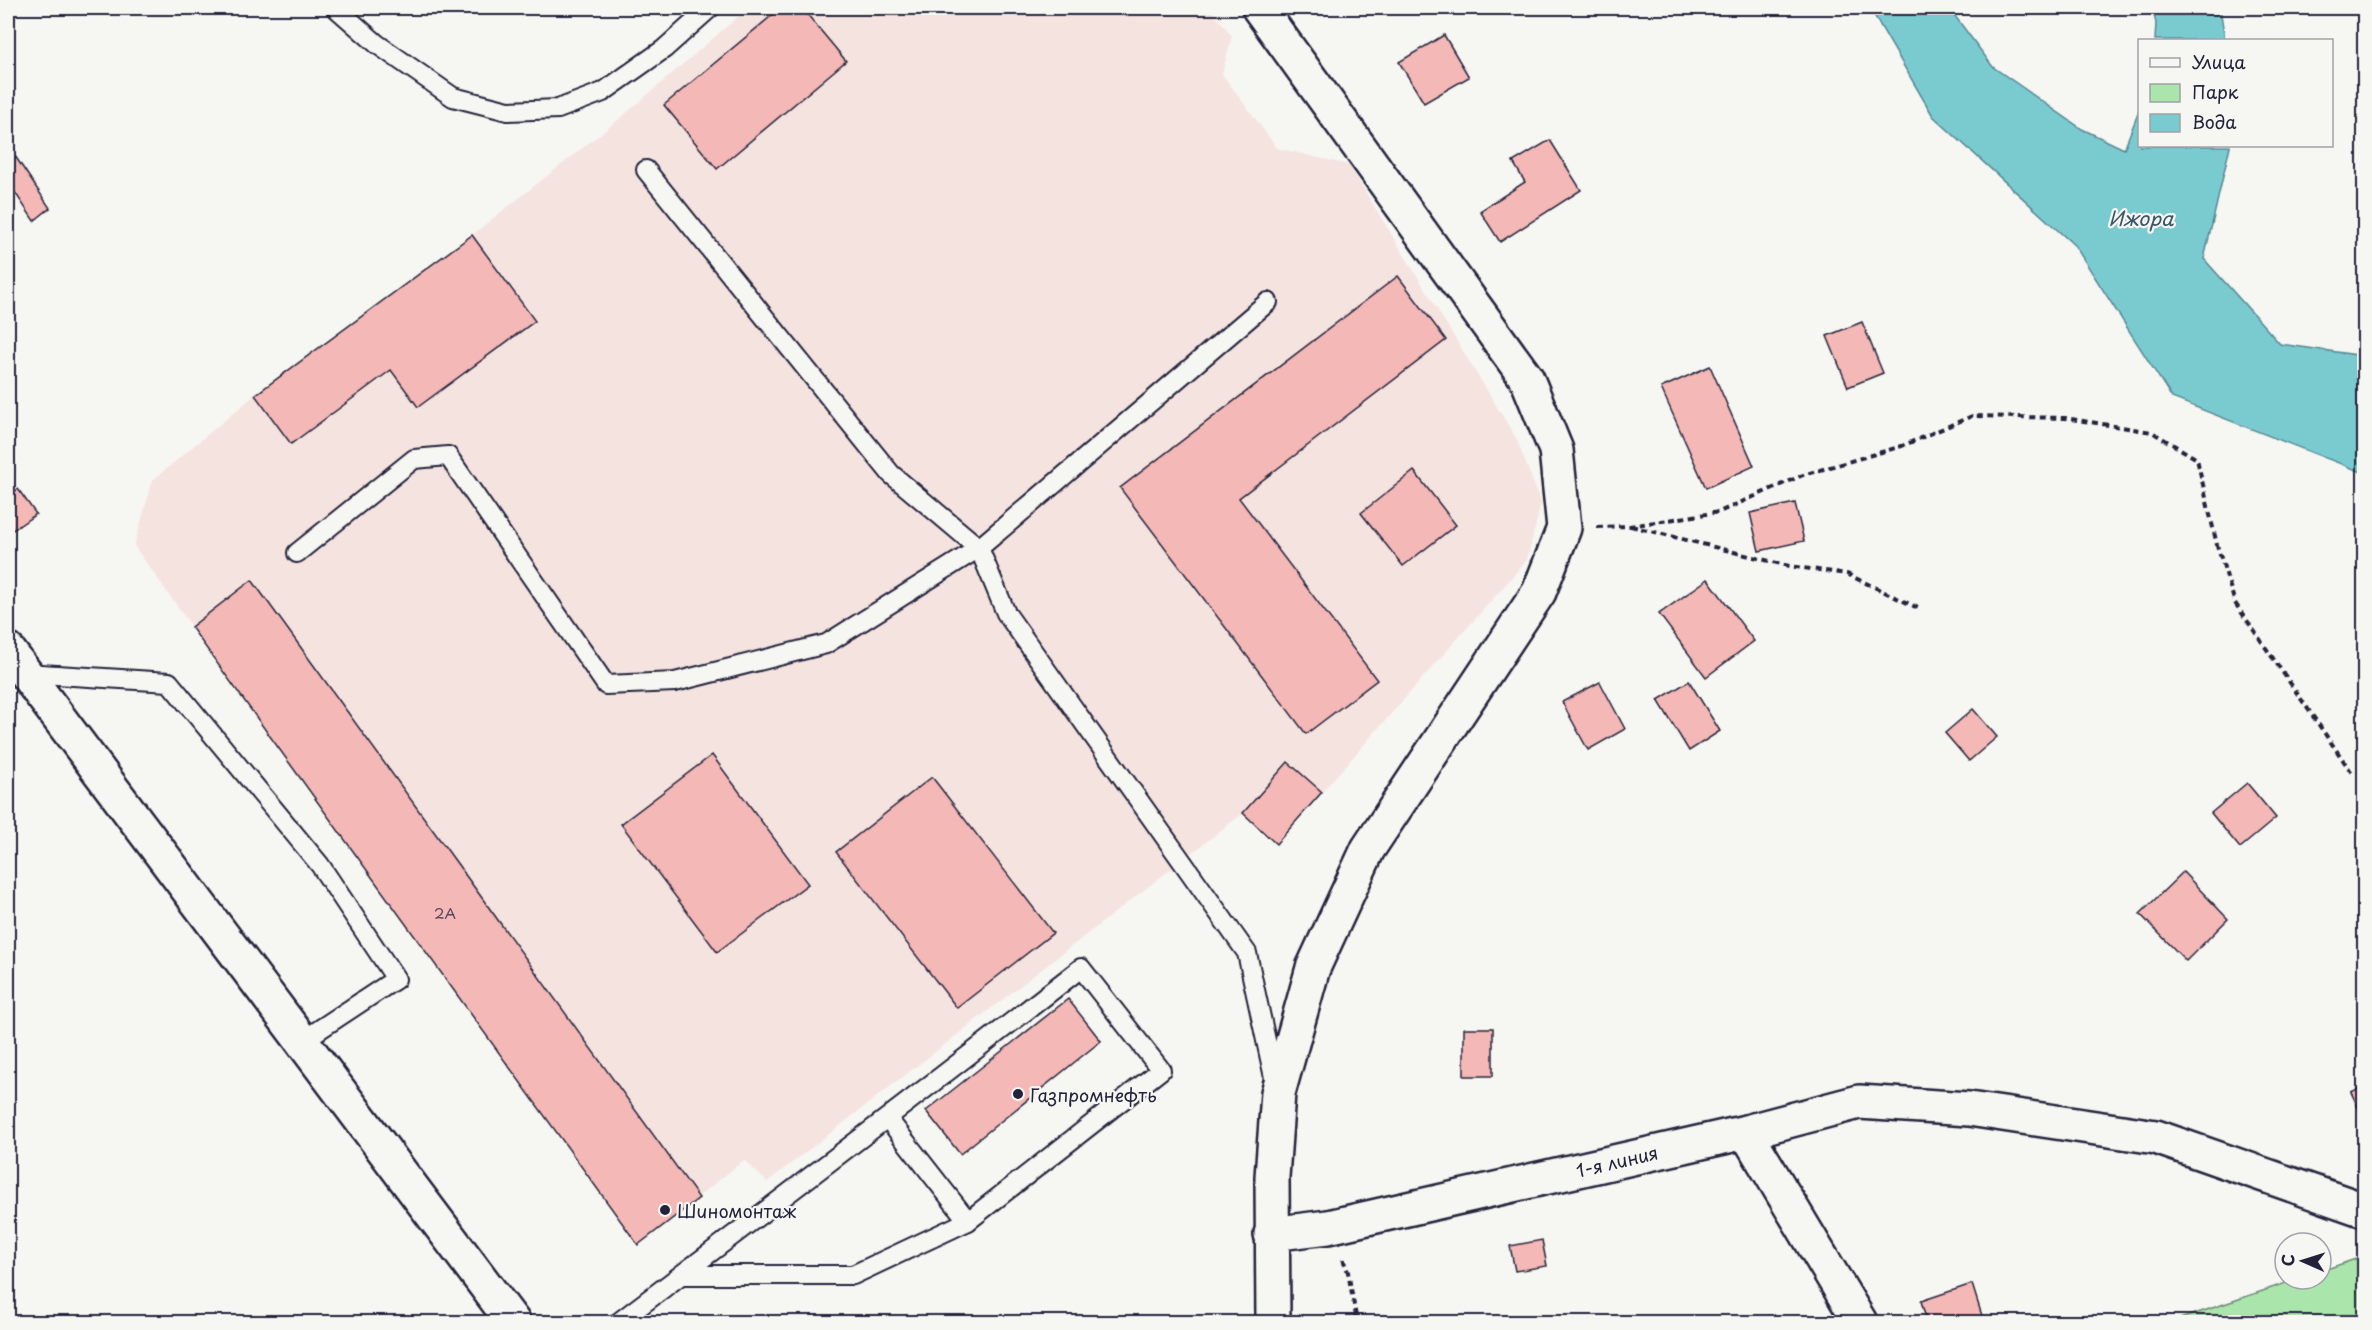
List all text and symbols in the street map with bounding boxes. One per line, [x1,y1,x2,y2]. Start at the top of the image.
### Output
legend [2138,39,2333,147]
text: Улица [2192,48,2246,75]
text: Парк [2192,78,2239,105]
text: Вода [2192,108,2237,135]
water label: Ижора [2109,203,2174,233]
house number: 2А [434,901,456,924]
place label: Газпромнефть [1030,1081,1157,1108]
marker: Газпромнефть [1011,1087,1025,1101]
street label: 1-я линия [1573,1138,1661,1184]
place label: Шиномонтаж [677,1197,797,1224]
marker: Шиномонтаж [658,1203,672,1217]
north arrow [2273,1231,2333,1291]
text: С [2275,1254,2299,1267]

